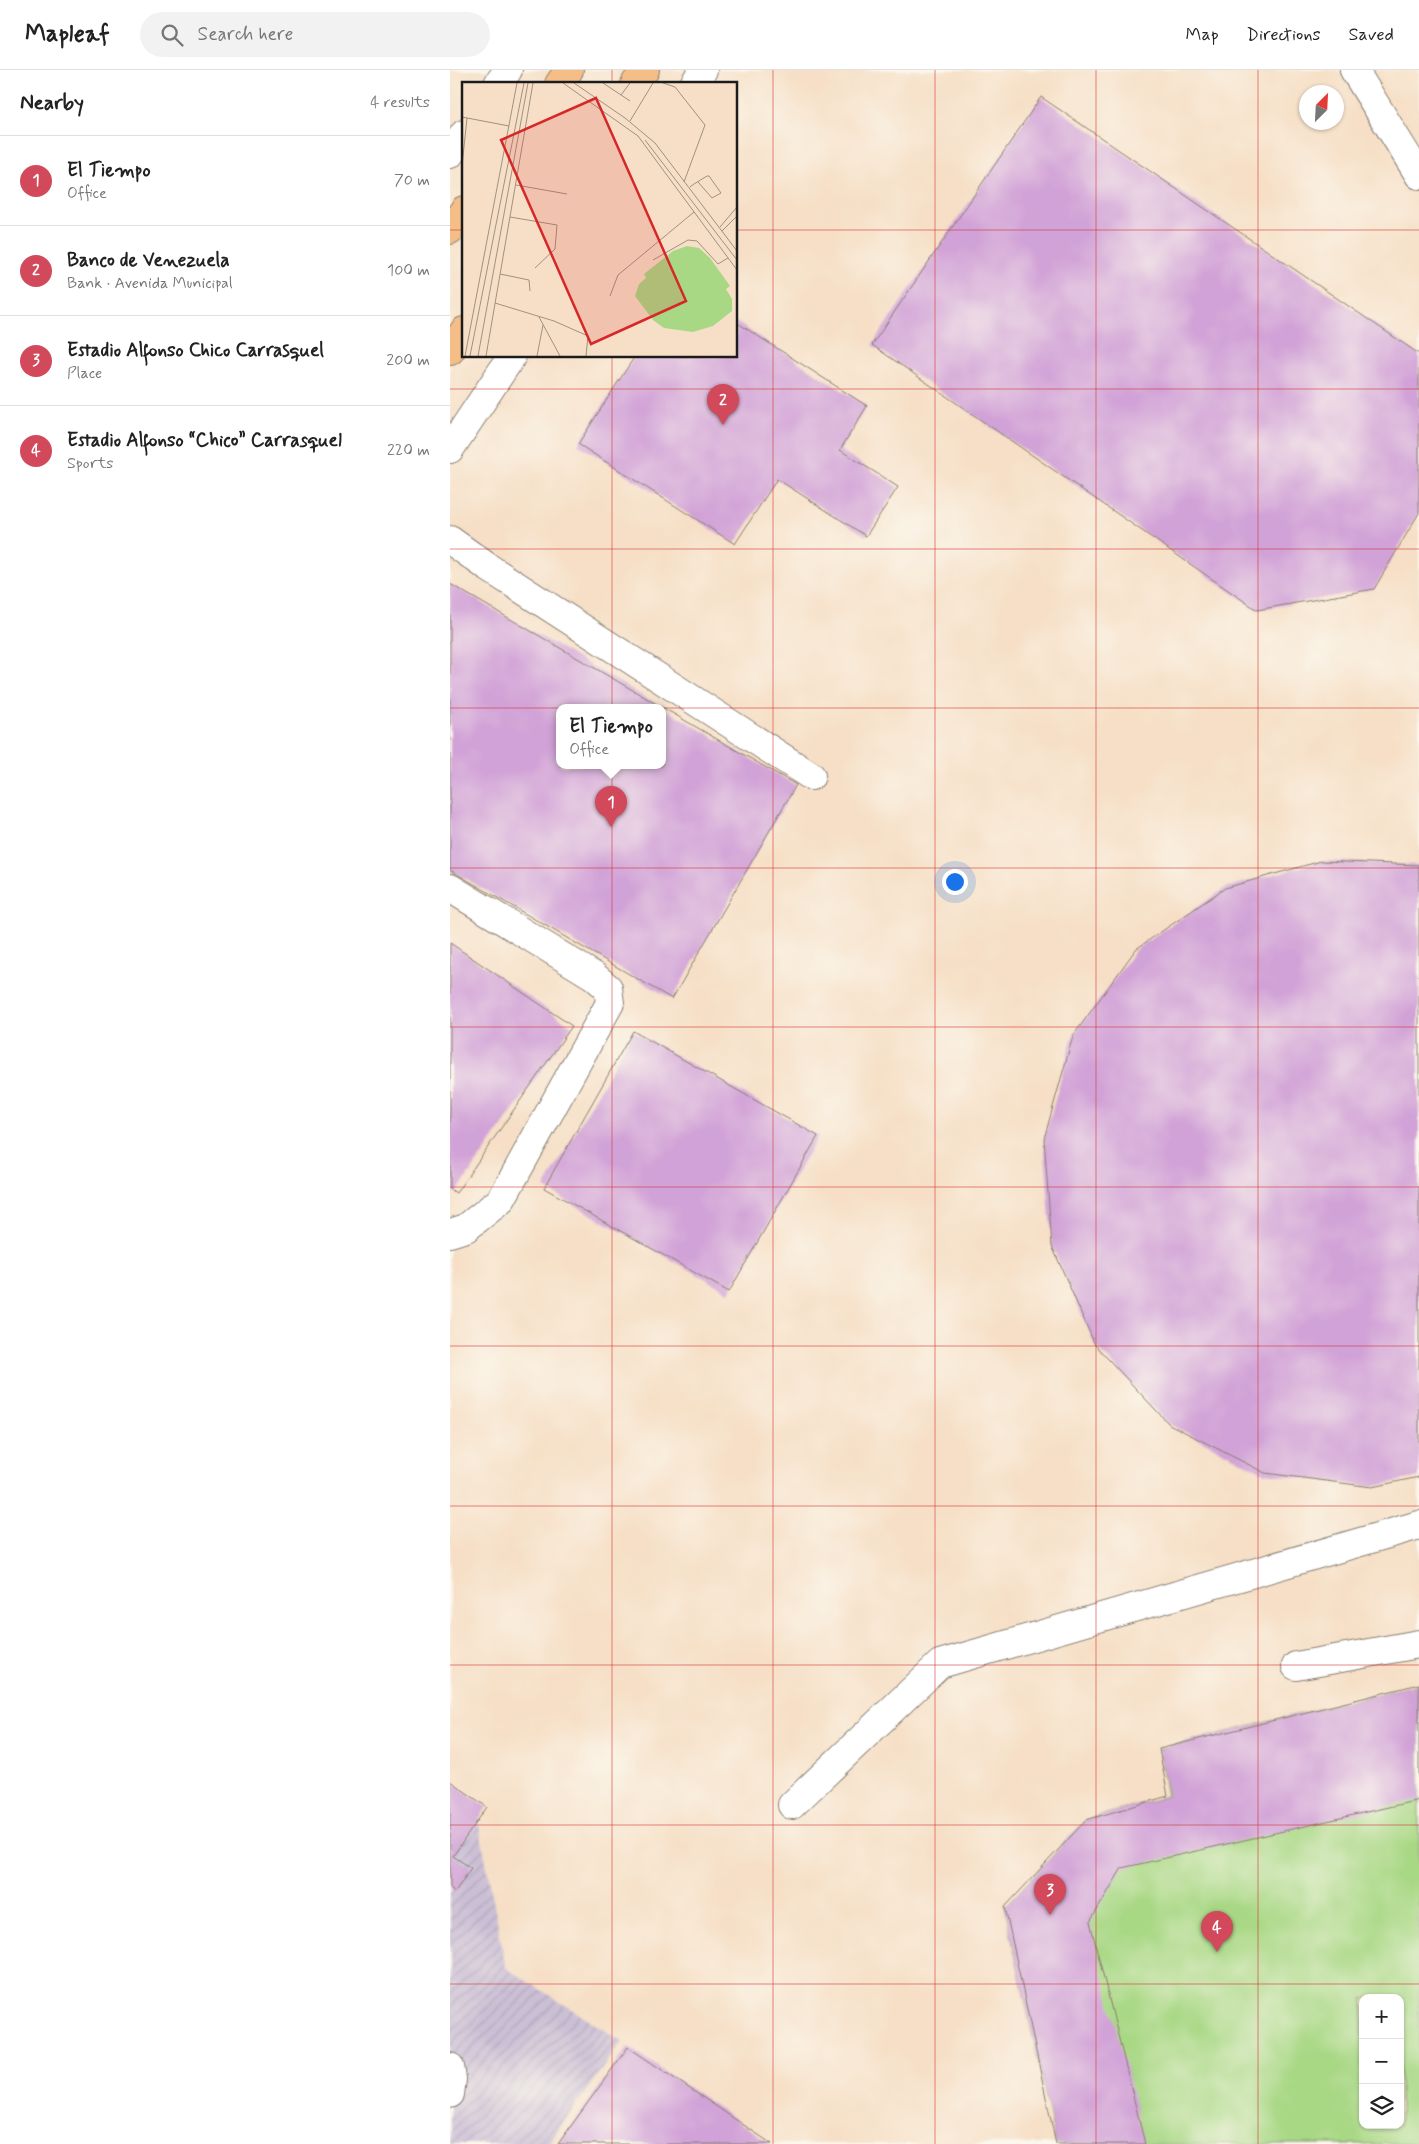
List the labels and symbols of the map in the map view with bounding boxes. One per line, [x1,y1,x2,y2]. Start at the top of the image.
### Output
inset map [462,82,738,358]
north arrow [1299,85,1344,130]
pin: 2 [707,384,739,425]
pin: 1 [595,786,627,827]
your location [942,869,968,895]
pin: 3 [1034,1874,1066,1915]
pin: 4 [1201,1911,1233,1952]

